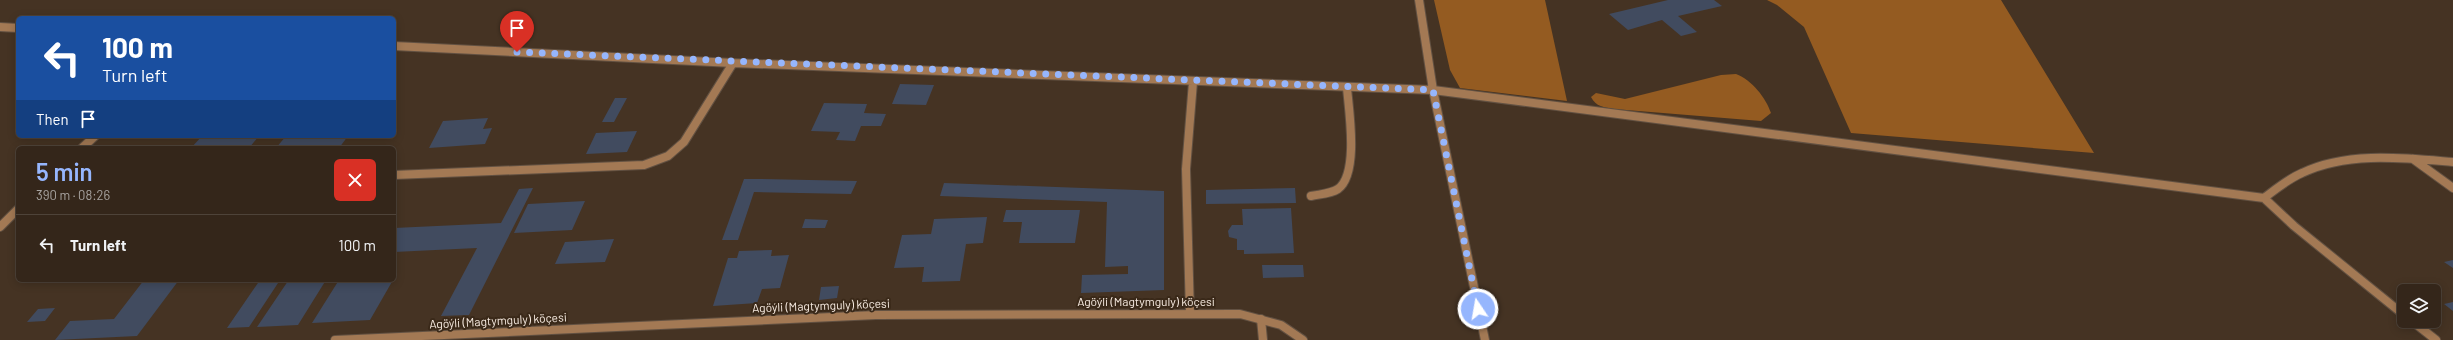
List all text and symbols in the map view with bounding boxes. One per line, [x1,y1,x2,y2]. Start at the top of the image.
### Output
pin [500,11,534,52]
icon: arrive [506,17,528,39]
text: 100 m [102,30,173,64]
icon: left [36,32,88,84]
text: Turn left [102,64,168,86]
icon: arrive [77,108,99,130]
text: Then [36,110,69,128]
text: 5 min [36,157,93,186]
button: close [334,159,376,201]
text: 390 m · 08:26 [36,187,110,203]
icon: left [36,234,58,256]
text: Turn left [70,236,126,254]
text: 100 m [338,236,376,254]
map controls [2397,284,2441,328]
button: layers [2397,284,2441,328]
position arrow [1457,288,1499,330]
street label: Agöýli (Magtymguly) köçesi [1077,294,1215,308]
street label: Agöýli (Magtymguly) köçesi [752,296,890,314]
street label: Agöýli (Magtymguly) köçesi [429,309,567,331]

